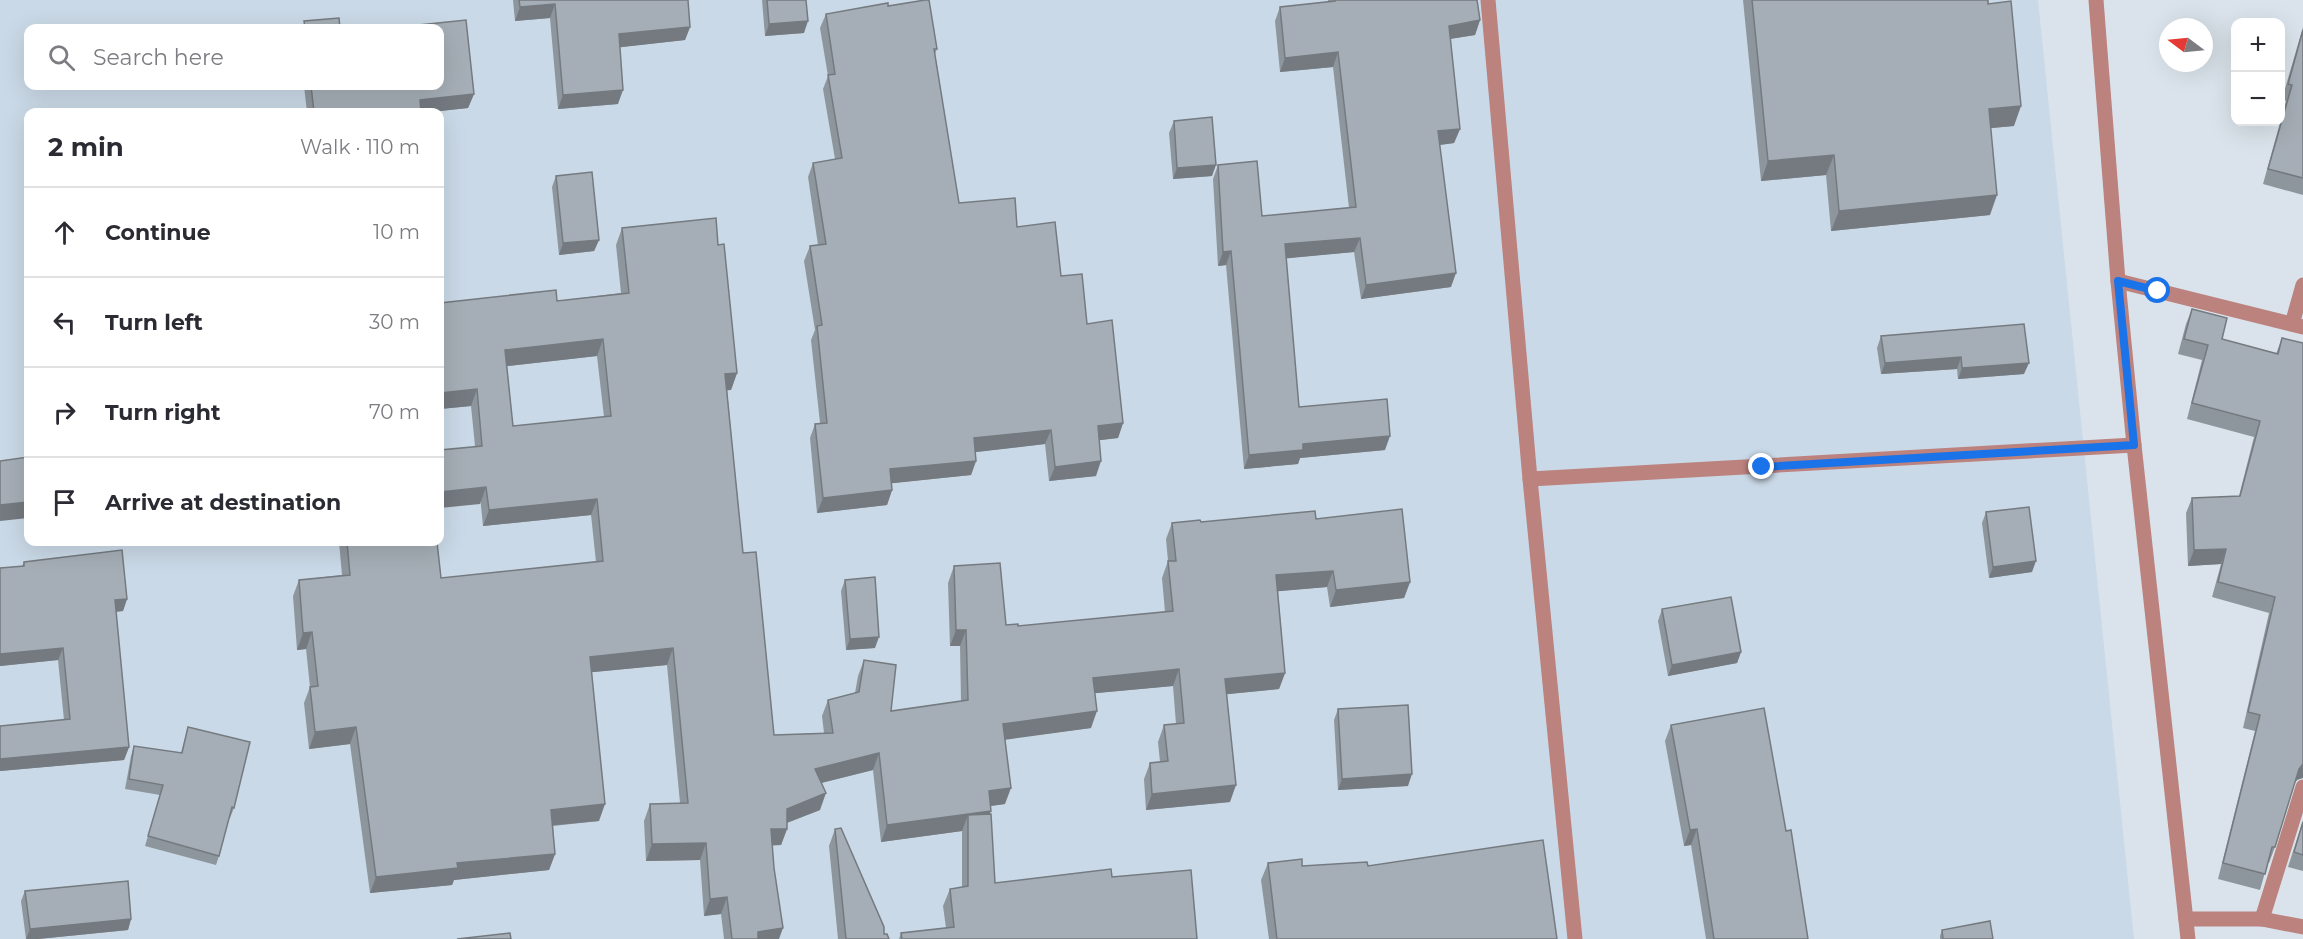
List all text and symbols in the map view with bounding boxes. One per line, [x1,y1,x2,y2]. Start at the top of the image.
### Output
north arrow [2159,18,2213,72]
map controls [2231,18,2285,126]
button: + [2231,18,2285,72]
search box [24,24,444,90]
icon: search [45,41,78,74]
text: Search here [93,44,224,71]
button: − [2231,72,2285,126]
text: 2 min [48,131,124,163]
text: Walk · 110 m [300,135,420,159]
icon: ahead [48,216,81,249]
text: Continue [105,219,211,246]
text: 10 m [373,220,420,244]
route start [2144,277,2170,303]
icon: left [48,306,81,339]
text: Turn left [105,309,203,336]
text: 30 m [369,310,420,334]
icon: right [48,396,81,429]
text: Turn right [105,399,220,426]
text: 70 m [369,400,420,424]
route end [1748,453,1774,479]
icon: arrive [48,486,81,519]
text: Arrive at destination [105,489,341,516]

